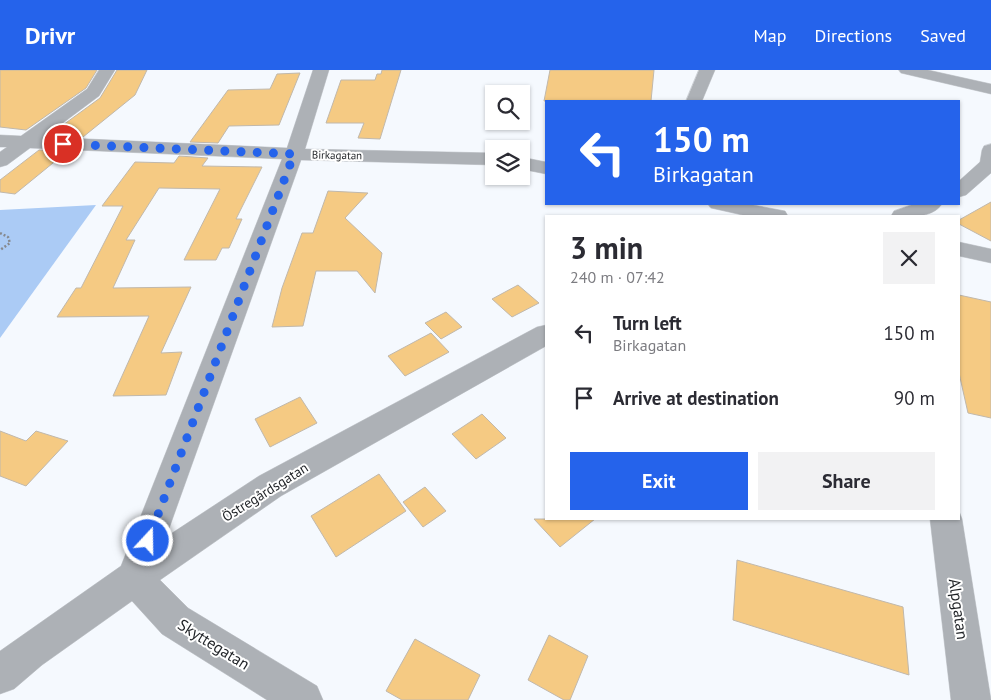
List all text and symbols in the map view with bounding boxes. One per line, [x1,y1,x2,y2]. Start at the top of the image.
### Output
text: Drivr [25,20,75,51]
text: Map [754,24,786,47]
text: Directions [814,24,892,47]
text: Saved [920,24,966,47]
map controls [485,85,530,185]
button: search [485,85,530,130]
text: 150 m [653,116,750,162]
icon: left [570,120,635,185]
pin [42,123,84,165]
icon: arrive [49,130,77,158]
button: layers [485,140,530,185]
street label: Birkagatan [312,148,362,162]
text: Birkagatan [653,160,754,188]
text: 3 min [570,228,643,267]
button: close [883,232,935,284]
text: 240 m · 07:42 [570,267,665,287]
text: Turn left [613,311,682,335]
icon: left [570,319,598,347]
text: 150 m [883,321,935,345]
text: Birkagatan [613,335,686,355]
icon: arrive [570,384,598,412]
text: Arrive at destination [613,386,779,410]
text: 90 m [894,386,935,410]
button: Exit [570,452,748,510]
button: Share [758,452,935,510]
street label: Östregårdsgatan [219,458,311,526]
position arrow [121,514,173,566]
street label: Alpgatan [945,577,973,641]
street label: Skyttegatan [174,614,254,674]

